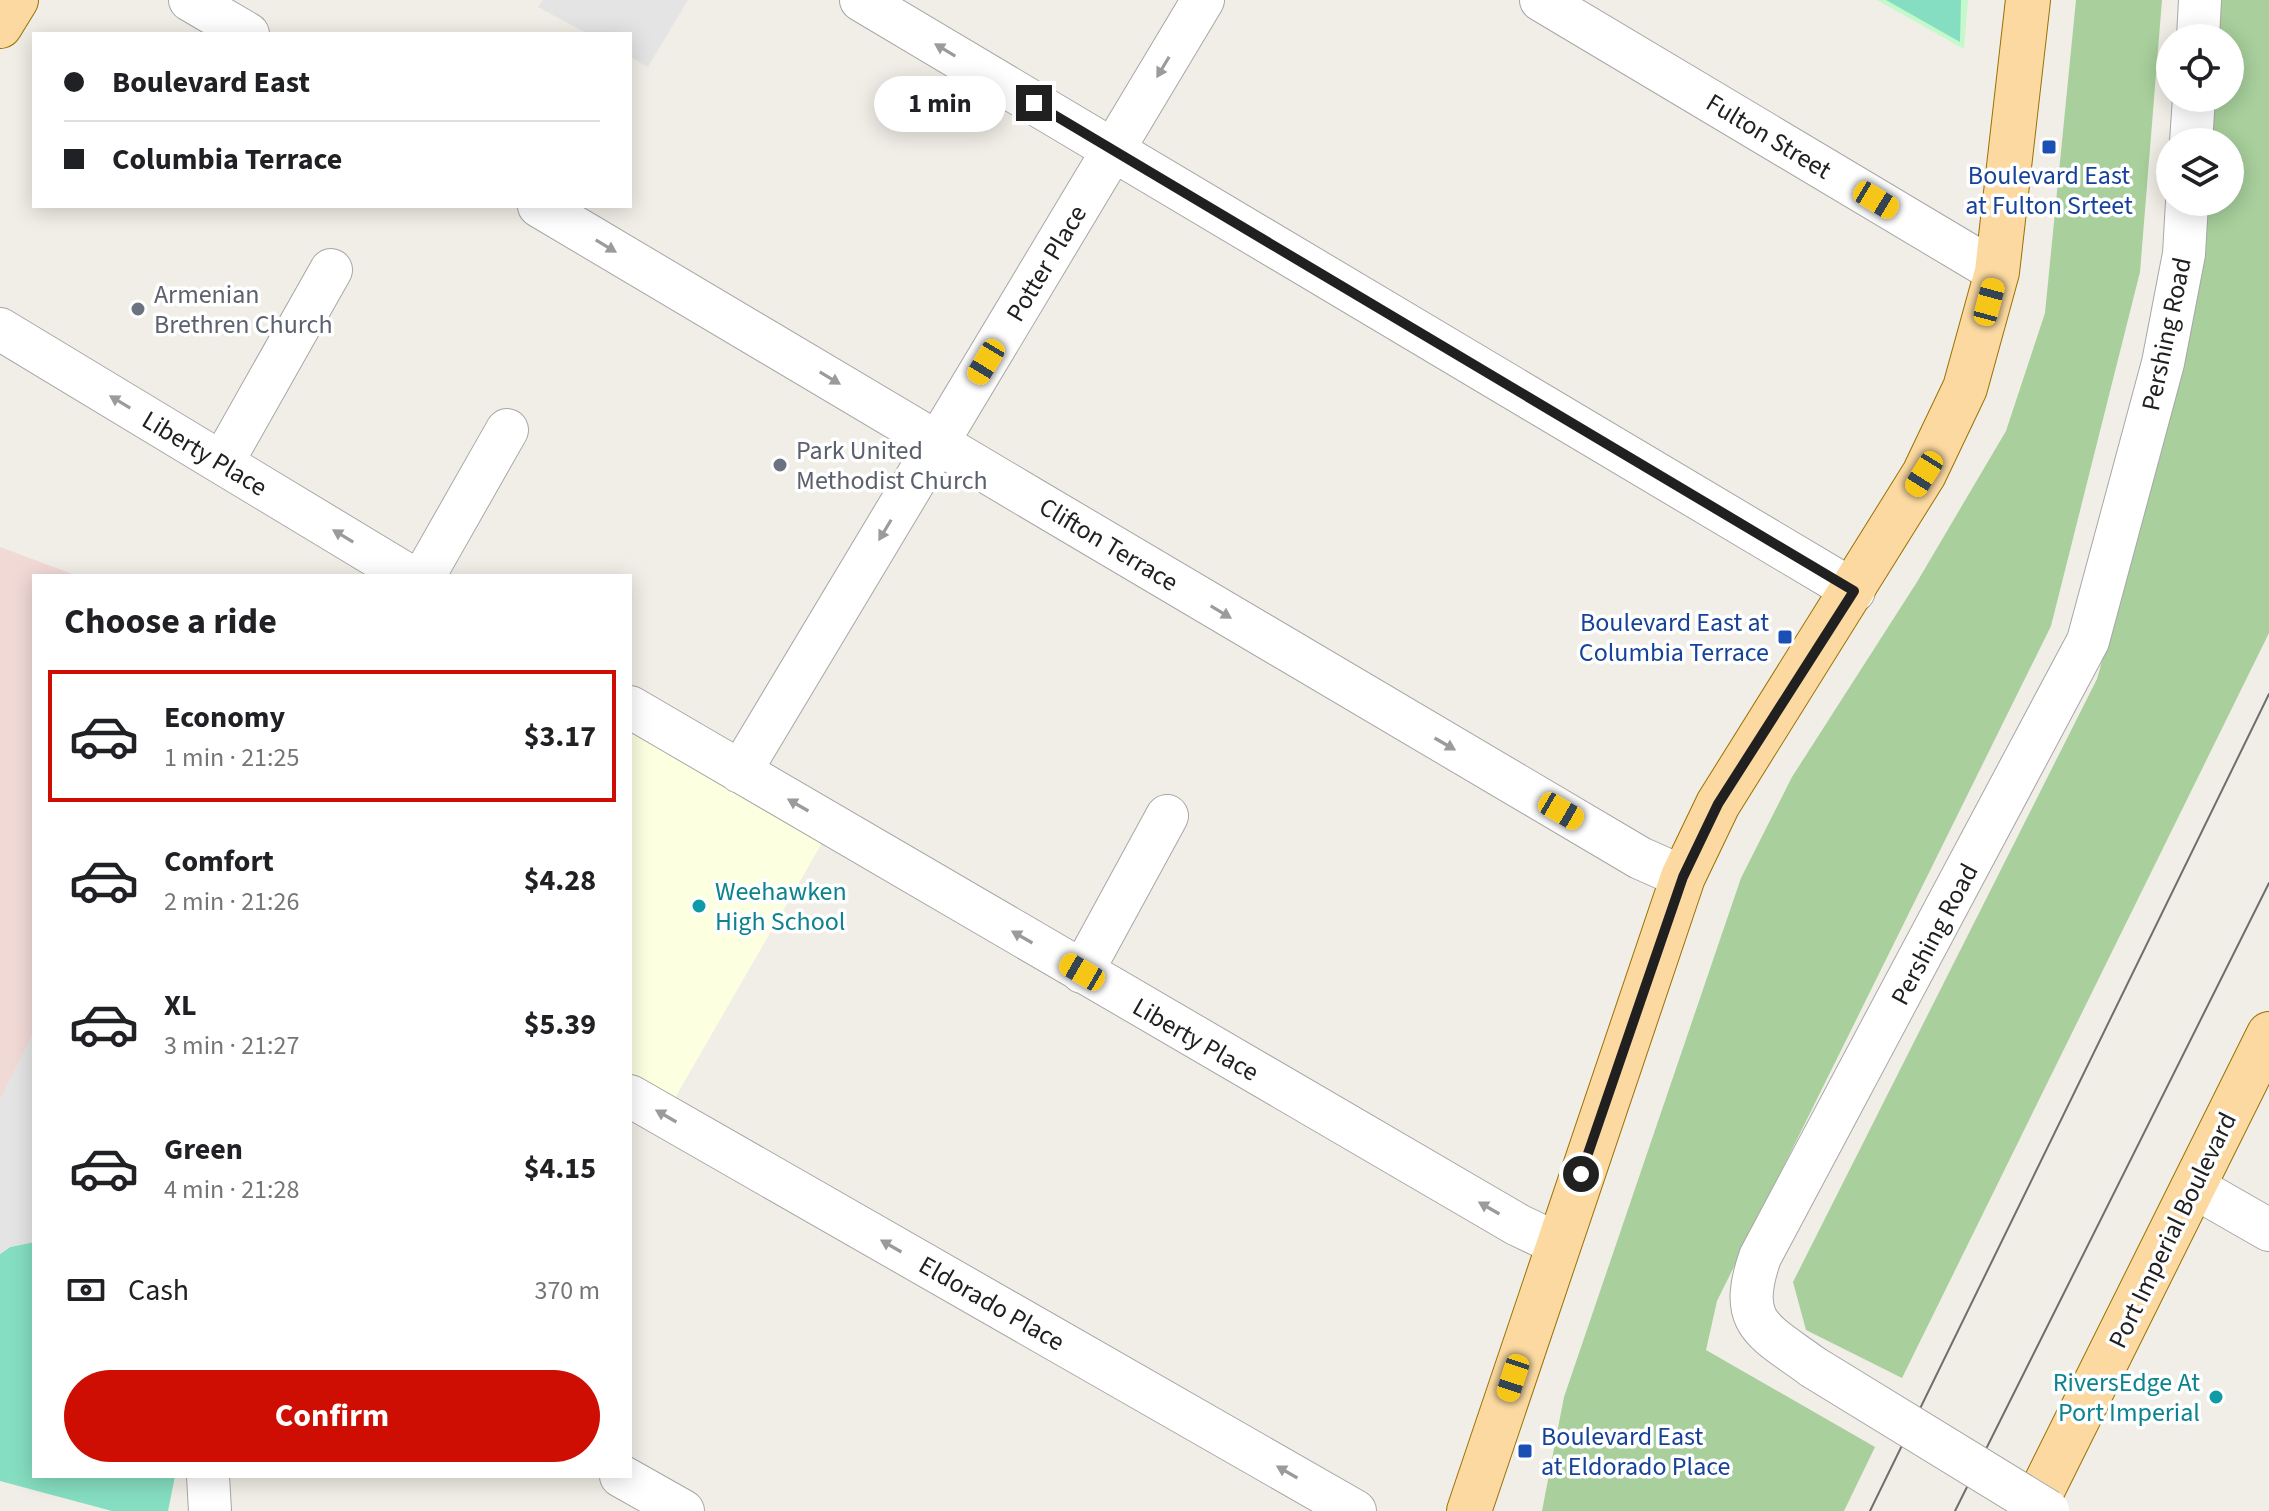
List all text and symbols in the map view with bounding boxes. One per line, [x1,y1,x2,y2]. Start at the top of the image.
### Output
map controls [2156,24,2244,216]
button: locate [2156,24,2244,112]
one-way arrow [934,43,956,57]
one-way arrow [1156,56,1170,78]
text: Boulevard East [112,61,310,104]
callout: 1 min [874,75,1006,131]
street label: Fulton Street [1699,84,1839,189]
text: 1 min [908,85,972,122]
route end [1016,85,1052,121]
button: layers [2156,128,2244,216]
text: Columbia Terrace [112,138,342,181]
marker: Boulevard East at Fulton Srteet [2040,138,2058,156]
place label: Boulevard East at Fulton Srteet [1965,157,2133,224]
car [1849,177,1903,223]
street label: Potter Place [997,198,1096,329]
one-way arrow [595,239,617,253]
street label: Pershing Road [2132,254,2201,414]
place label: Armenian Brethren Church [154,276,333,343]
car [1971,276,2007,328]
marker: Armenian Brethren Church [129,300,147,318]
car [963,335,1009,389]
one-way arrow [819,371,841,385]
one-way arrow [109,395,131,409]
street label: Liberty Place [135,401,274,505]
place label: Park United Methodist Church [796,432,988,499]
car [1901,447,1947,501]
marker: Park United Methodist Church [771,456,789,474]
street label: Clifton Terrace [1032,488,1185,601]
one-way arrow [878,519,892,541]
one-way arrow [332,529,354,543]
text: Choose a ride [64,596,277,647]
place label: Boulevard East at Columbia Terrace [1579,604,1769,671]
one-way arrow [1210,605,1232,619]
marker: Boulevard East at Columbia Terrace [1776,628,1794,646]
text: Economy [164,696,285,739]
icon: car [68,700,140,772]
text: $3.17 [524,715,596,758]
one-way arrow [1434,737,1457,751]
text: 1 min · 21:25 [164,739,299,776]
car [1534,789,1588,833]
one-way arrow [786,798,809,812]
text: Comfort [164,840,274,883]
icon: car [68,844,140,916]
street label: Pershing Road [1882,857,1987,1012]
text: $4.28 [524,859,596,902]
place label: Weehawken High School [715,873,847,940]
text: 2 min · 21:26 [164,883,299,920]
marker: Weehawken High School [690,897,708,915]
one-way arrow [1011,930,1033,944]
car [1055,950,1109,994]
text: XL [164,984,197,1027]
icon: car [68,988,140,1060]
street label: Liberty Place [1126,988,1266,1090]
text: $5.39 [524,1003,596,1046]
text: 3 min · 21:27 [164,1027,299,1064]
street label: Port Imperial Boulevard [2099,1106,2246,1354]
one-way arrow [655,1109,677,1123]
text: Green [164,1128,243,1171]
icon: car [68,1132,140,1204]
text: $4.15 [524,1147,596,1190]
route start [1563,1156,1599,1192]
text: 4 min · 21:28 [164,1171,299,1208]
one-way arrow [1478,1201,1500,1215]
one-way arrow [880,1239,903,1253]
street label: Eldorado Place [912,1247,1071,1360]
icon: cash [64,1268,108,1312]
text: Cash [128,1269,189,1312]
text: 370 m [534,1272,600,1309]
car [1494,1351,1532,1405]
place label: RiversEdge At Port Imperial [2053,1364,2200,1431]
button: Confirm [64,1370,600,1462]
marker: RiversEdge At Port Imperial [2207,1388,2225,1406]
place label: Boulevard East at Eldorado Place [1541,1418,1730,1485]
marker: Boulevard East at Eldorado Place [1516,1442,1534,1460]
one-way arrow [1276,1465,1298,1479]

